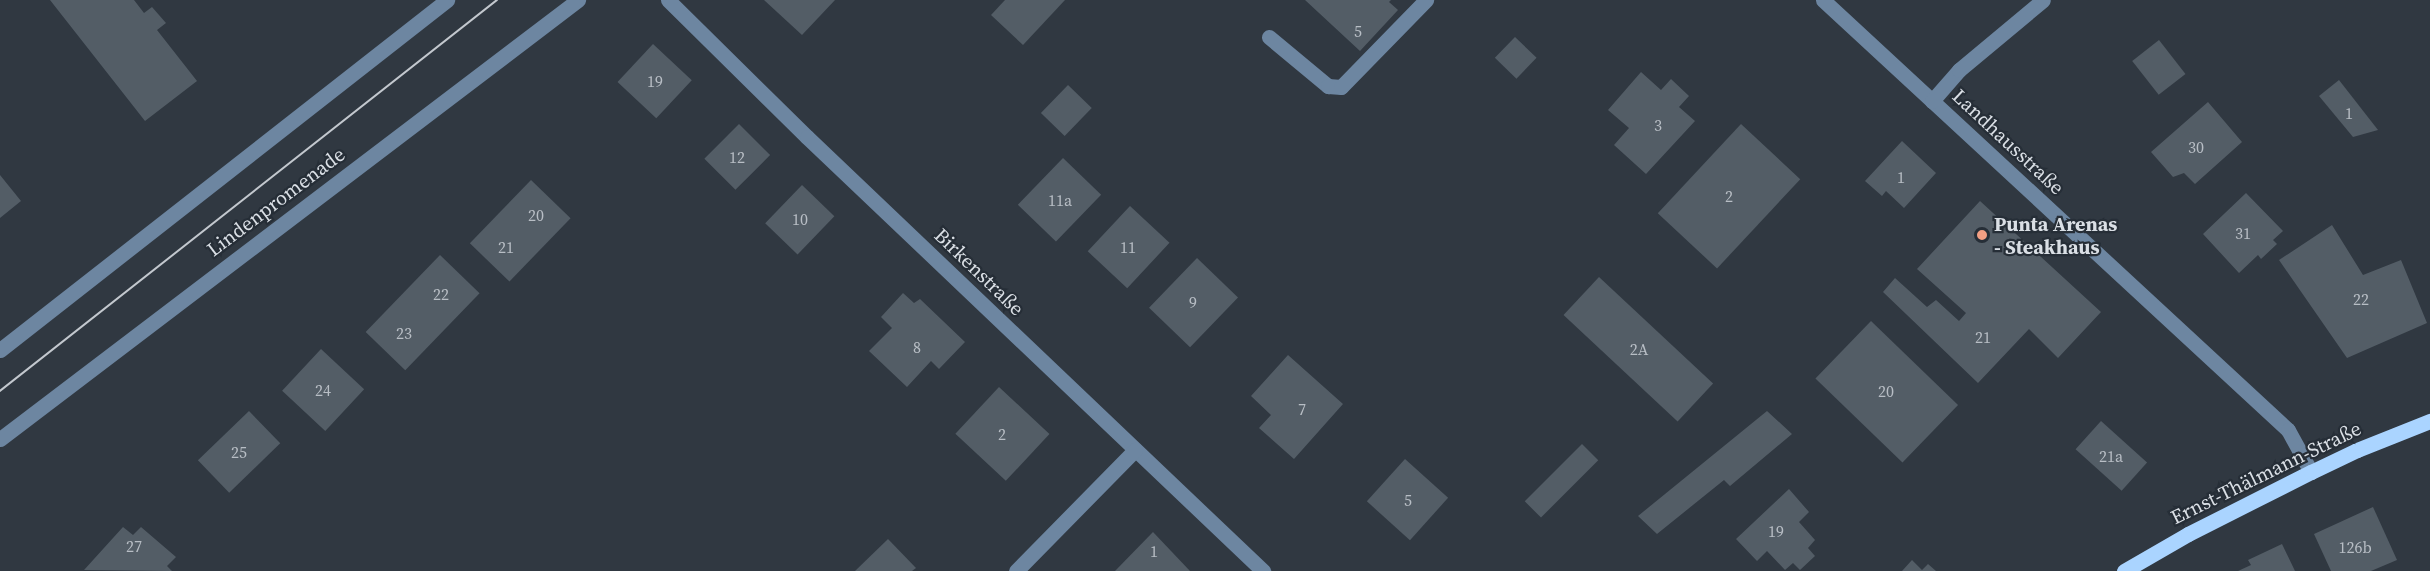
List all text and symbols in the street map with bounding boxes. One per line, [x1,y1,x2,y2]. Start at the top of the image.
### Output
house number: 5 [1354,21,1362,41]
house number: 19 [647,71,663,91]
street label: Landhausstraße [1947,84,2069,200]
house number: 1 [2345,103,2353,123]
house number: 3 [1654,115,1662,135]
house number: 30 [2188,137,2204,157]
street label: Lindenpromenade [202,142,350,262]
house number: 12 [729,147,745,167]
house number: 1 [1897,167,1905,187]
house number: 2 [1725,186,1733,206]
house number: 11a [1048,190,1072,210]
house number: 20 [528,205,544,225]
house number: 10 [792,209,808,229]
place label: Punta Arenas - Steakhaus [1994,212,2117,259]
street label: Birkenstraße [929,223,1029,321]
house number: 31 [2235,223,2251,243]
marker: Punta Arenas - Steakhaus [1975,228,1989,242]
house number: 21 [498,237,514,257]
house number: 11 [1120,237,1136,257]
house number: 22 [433,284,449,304]
house number: 22 [2353,289,2369,309]
house number: 9 [1189,292,1197,312]
house number: 23 [396,323,412,343]
house number: 21 [1975,327,1991,347]
house number: 8 [913,337,921,357]
house number: 2A [1630,339,1648,359]
house number: 24 [315,380,331,400]
house number: 20 [1878,381,1894,401]
house number: 7 [1298,399,1306,419]
street label: Ernst-Thälmann-Straße [2167,416,2365,530]
house number: 2 [998,424,1006,444]
house number: 25 [231,442,247,462]
house number: 21a [2099,446,2123,466]
house number: 5 [1404,490,1412,510]
house number: 19 [1768,521,1784,541]
house number: 27 [126,536,142,556]
house number: 126b [2338,537,2372,557]
house number: 1 [1150,541,1158,561]

